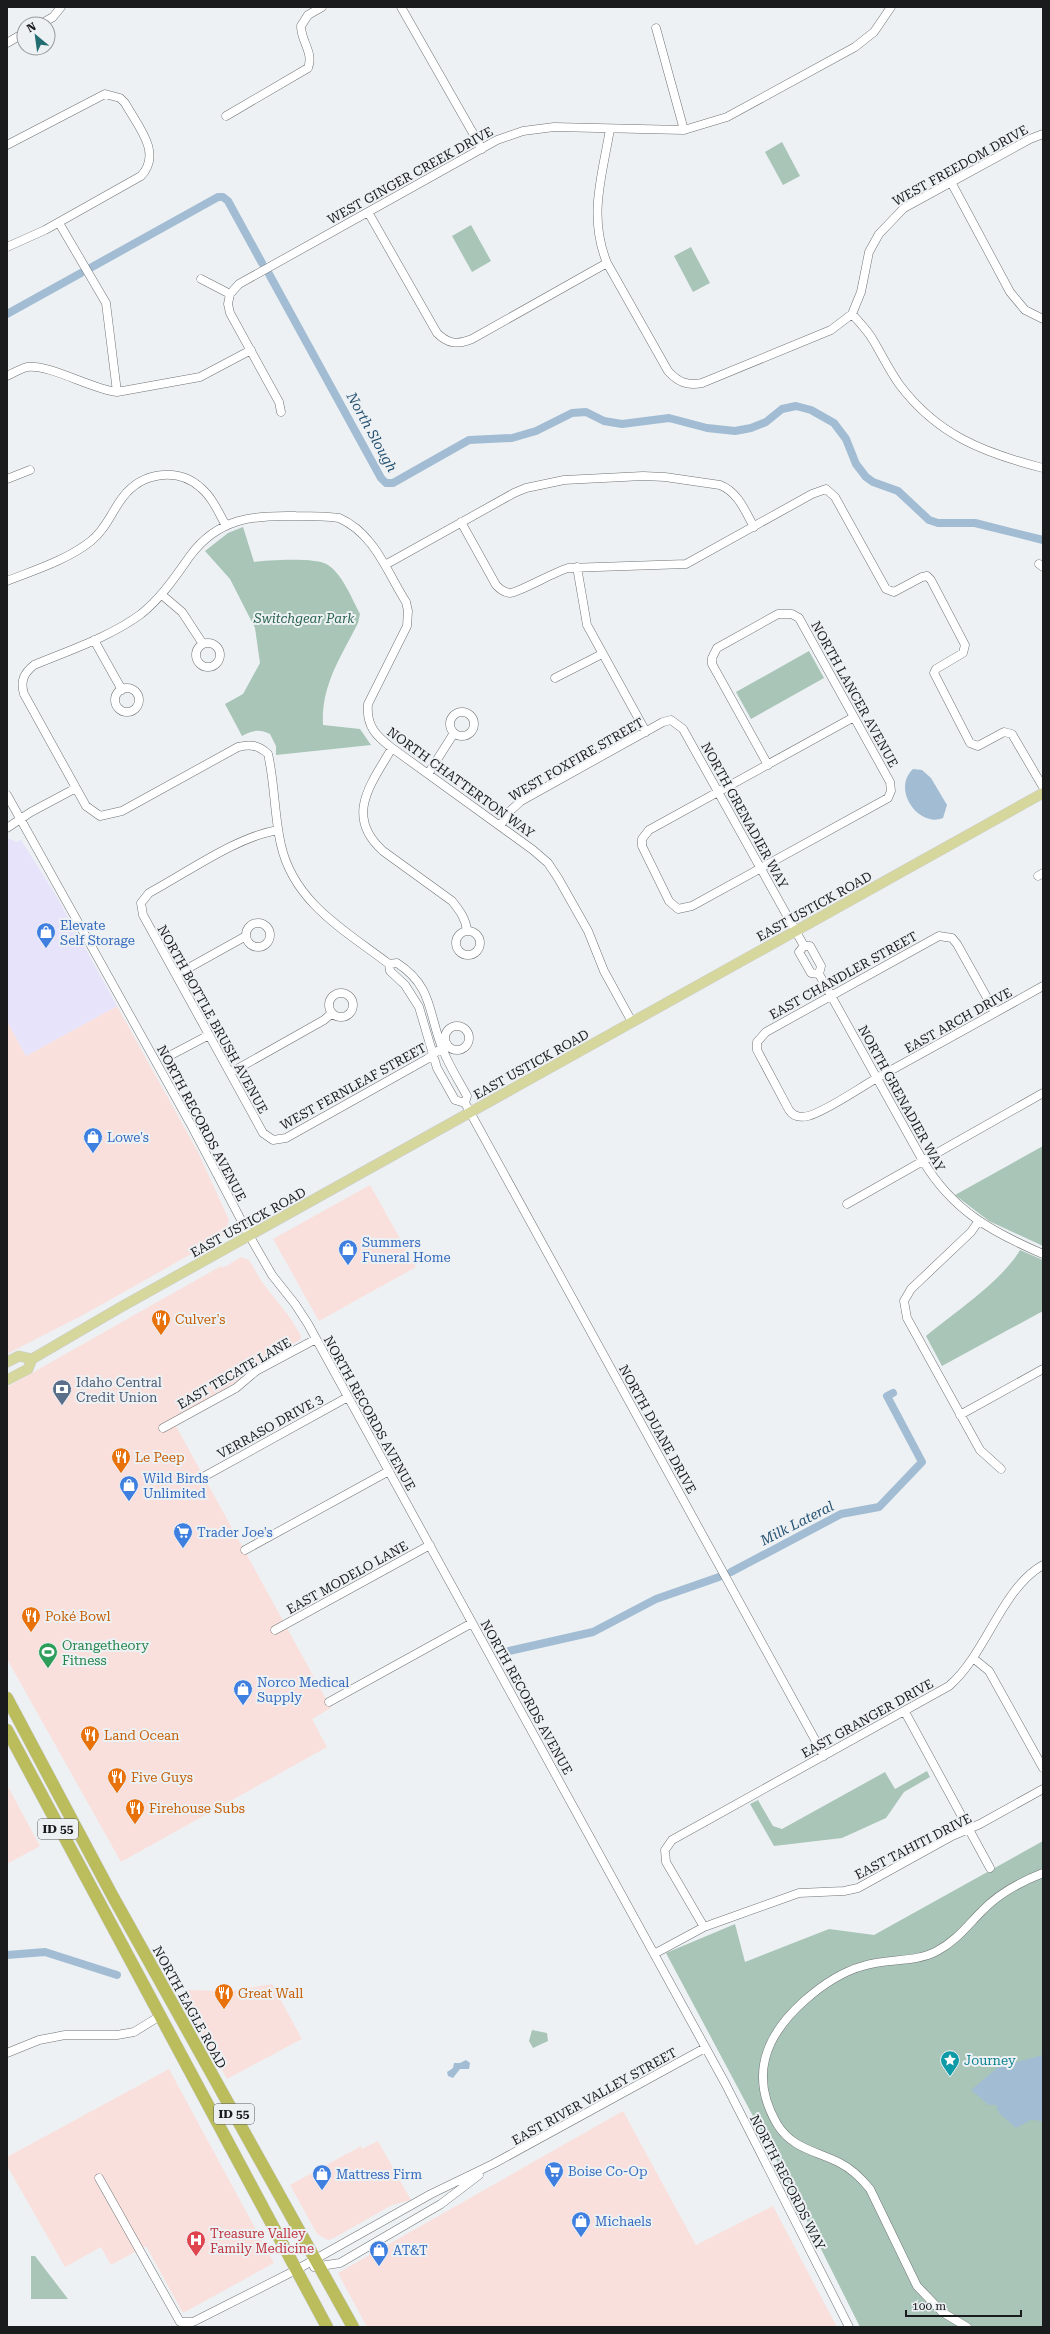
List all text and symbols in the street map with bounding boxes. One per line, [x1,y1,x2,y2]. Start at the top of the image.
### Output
north arrow [16,16,56,56]
text: N [25,20,39,35]
street label: WEST FREEDOM DRIVE [890,122,1031,209]
street label: WEST GINGER CREEK DRIVE [325,124,496,227]
water label: North Slough [343,389,401,475]
park label: Switchgear Park [253,611,355,626]
street label: NORTH LANCER AVENUE [808,619,901,770]
street label: WEST FOXFIRE STREET [506,715,646,804]
street label: NORTH CHATTERTON WAY [384,724,537,841]
street label: NORTH GRENADIER WAY [698,740,791,891]
street label: EAST USTICK ROAD [754,868,875,944]
place label: Elevate Self Storage [60,918,135,948]
shop icon: Elevate Self Storage [35,921,57,949]
street label: NORTH BOTTLE BRUSH AVENUE [154,922,271,1116]
street label: EAST CHANDLER STREET [767,928,920,1022]
street label: EAST ARCH DRIVE [902,985,1015,1056]
street label: NORTH GRENADIER WAY [855,1023,948,1174]
street label: EAST USTICK ROAD [471,1026,592,1102]
street label: WEST FERNLEAF STREET [278,1040,429,1133]
street label: NORTH RECORDS AVENUE [154,1043,249,1204]
shop icon: Lowe's [82,1126,104,1154]
place label: Lowe's [107,1130,149,1145]
street label: EAST USTICK ROAD [188,1184,309,1260]
place label: Summers Funeral Home [362,1235,451,1265]
shop icon: Summers Funeral Home [337,1238,359,1266]
restaurant icon: Culver's [150,1308,172,1336]
place label: Culver's [175,1312,225,1327]
street label: NORTH RECORDS AVENUE [321,1333,418,1493]
street label: EAST TECATE LANE [175,1335,294,1412]
street label: NORTH DUANE DRIVE [616,1362,699,1496]
place label: Idaho Central Credit Union [76,1375,162,1405]
bank icon: Idaho Central Credit Union [51,1378,73,1406]
street label: VERRASO DRIVE 3 [215,1391,326,1462]
restaurant icon: Le Peep [110,1446,132,1474]
place label: Le Peep [135,1450,184,1465]
place label: Wild Birds Unlimited [143,1471,209,1501]
shop icon: Wild Birds Unlimited [118,1474,140,1502]
water label: Milk Lateral [757,1498,836,1549]
supermarket icon: Trader Joe's [172,1521,194,1549]
place label: Trader Joe's [197,1525,273,1540]
street label: EAST MODELO LANE [284,1538,410,1617]
restaurant icon: Poké Bowl [20,1605,42,1633]
place label: Poké Bowl [45,1609,111,1624]
street label: NORTH RECORDS AVENUE [478,1617,575,1777]
place label: Orangetheory Fitness [62,1638,149,1668]
sports icon: Orangetheory Fitness [37,1641,59,1669]
place label: Norco Medical Supply [257,1675,349,1705]
street label: EAST GRANGER DRIVE [799,1676,936,1761]
shop icon: Norco Medical Supply [232,1678,254,1706]
restaurant icon: Land Ocean [79,1724,101,1752]
place label: Land Ocean [104,1728,180,1743]
restaurant icon: Five Guys [106,1766,128,1794]
place label: Five Guys [131,1770,193,1785]
restaurant icon: Firehouse Subs [124,1797,146,1825]
place label: Firehouse Subs [149,1801,245,1816]
street label: EAST TAHITI DRIVE [852,1811,974,1882]
road number: ID 55 [38,1819,78,1839]
street label: NORTH EAGLE ROAD [150,1944,229,2071]
restaurant icon: Great Wall [213,1982,235,2010]
place label: Great Wall [238,1986,303,2001]
street label: EAST RIVER VALLEY STREET [509,2045,679,2148]
place icon: Journey [939,2049,961,2077]
place label: Journey [964,2053,1016,2068]
road number: ID 55 [214,2104,254,2124]
street label: NORTH RECORDS WAY [747,2112,828,2252]
supermarket icon: Boise Co-Op [543,2160,565,2188]
shop icon: Mattress Firm [311,2163,333,2191]
place label: Boise Co-Op [568,2164,647,2179]
place label: Mattress Firm [336,2167,422,2182]
shop icon: Michaels [570,2210,592,2238]
place label: Michaels [595,2214,651,2229]
place label: Treasure Valley Family Medicine [210,2226,314,2256]
hospital icon: Treasure Valley Family Medicine [185,2229,207,2257]
shop icon: AT&T [368,2239,390,2267]
place label: AT&T [393,2243,428,2258]
scale bar [906,2292,1021,2318]
text: 100 m [912,2299,946,2313]

